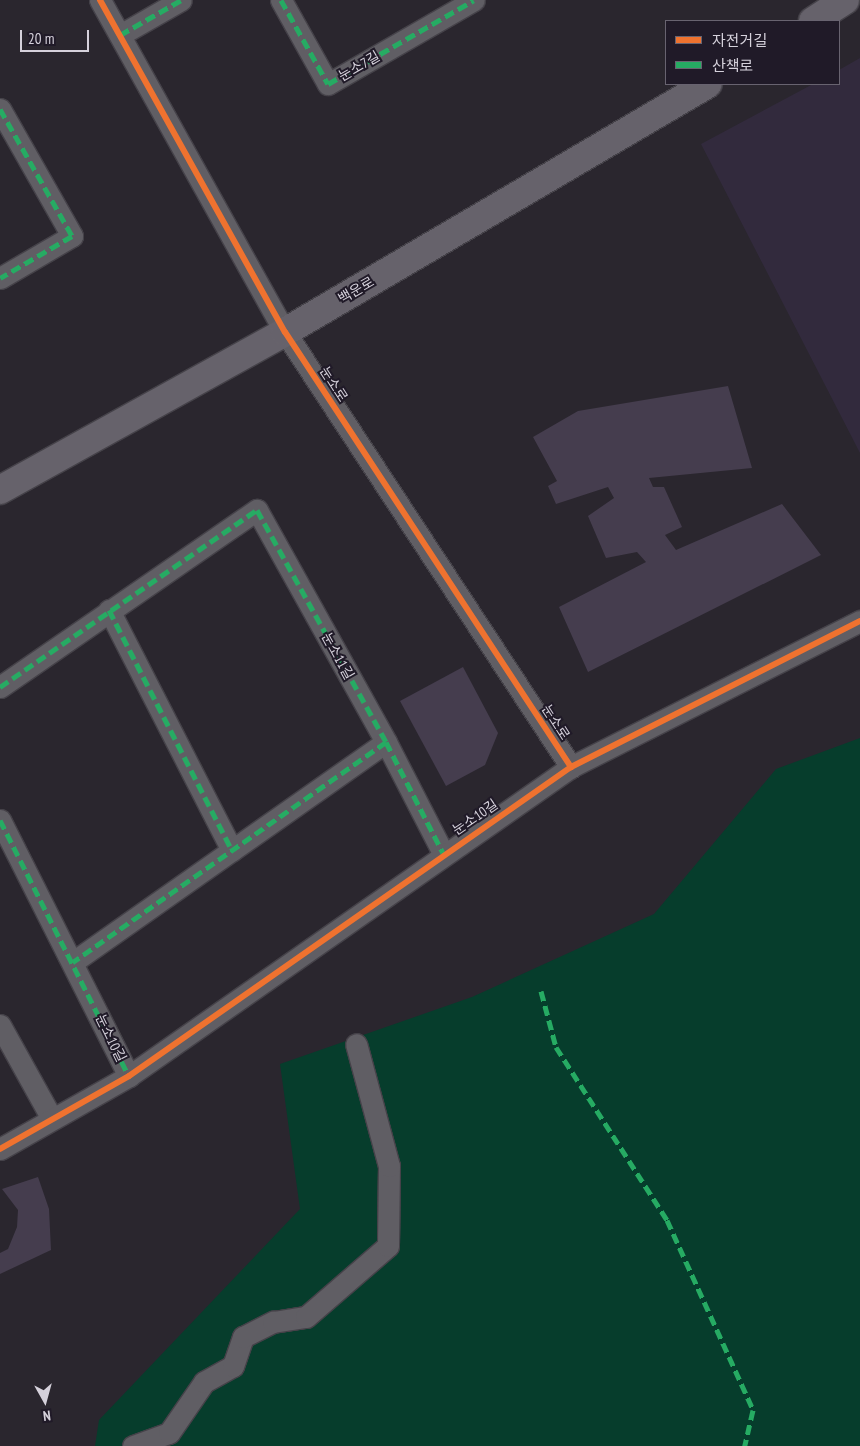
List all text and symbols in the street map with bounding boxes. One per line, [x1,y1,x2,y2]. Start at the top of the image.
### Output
scale bar [22,20,91,52]
legend [665,20,840,85]
text: 20 m [28,29,54,48]
text: 자전거길 [712,31,767,50]
street label: 눈소7길 [335,47,383,85]
text: 산책로 [712,56,753,75]
street label: 백운로 [335,273,377,307]
street label: 눈소로 [316,363,352,405]
street label: 눈소11길 [318,630,358,682]
street label: 눈소로 [538,701,574,743]
street label: 눈소10길 [449,796,501,838]
street label: 눈소10길 [92,1011,130,1065]
north arrow [20,1376,70,1426]
text: N [42,1406,52,1425]

